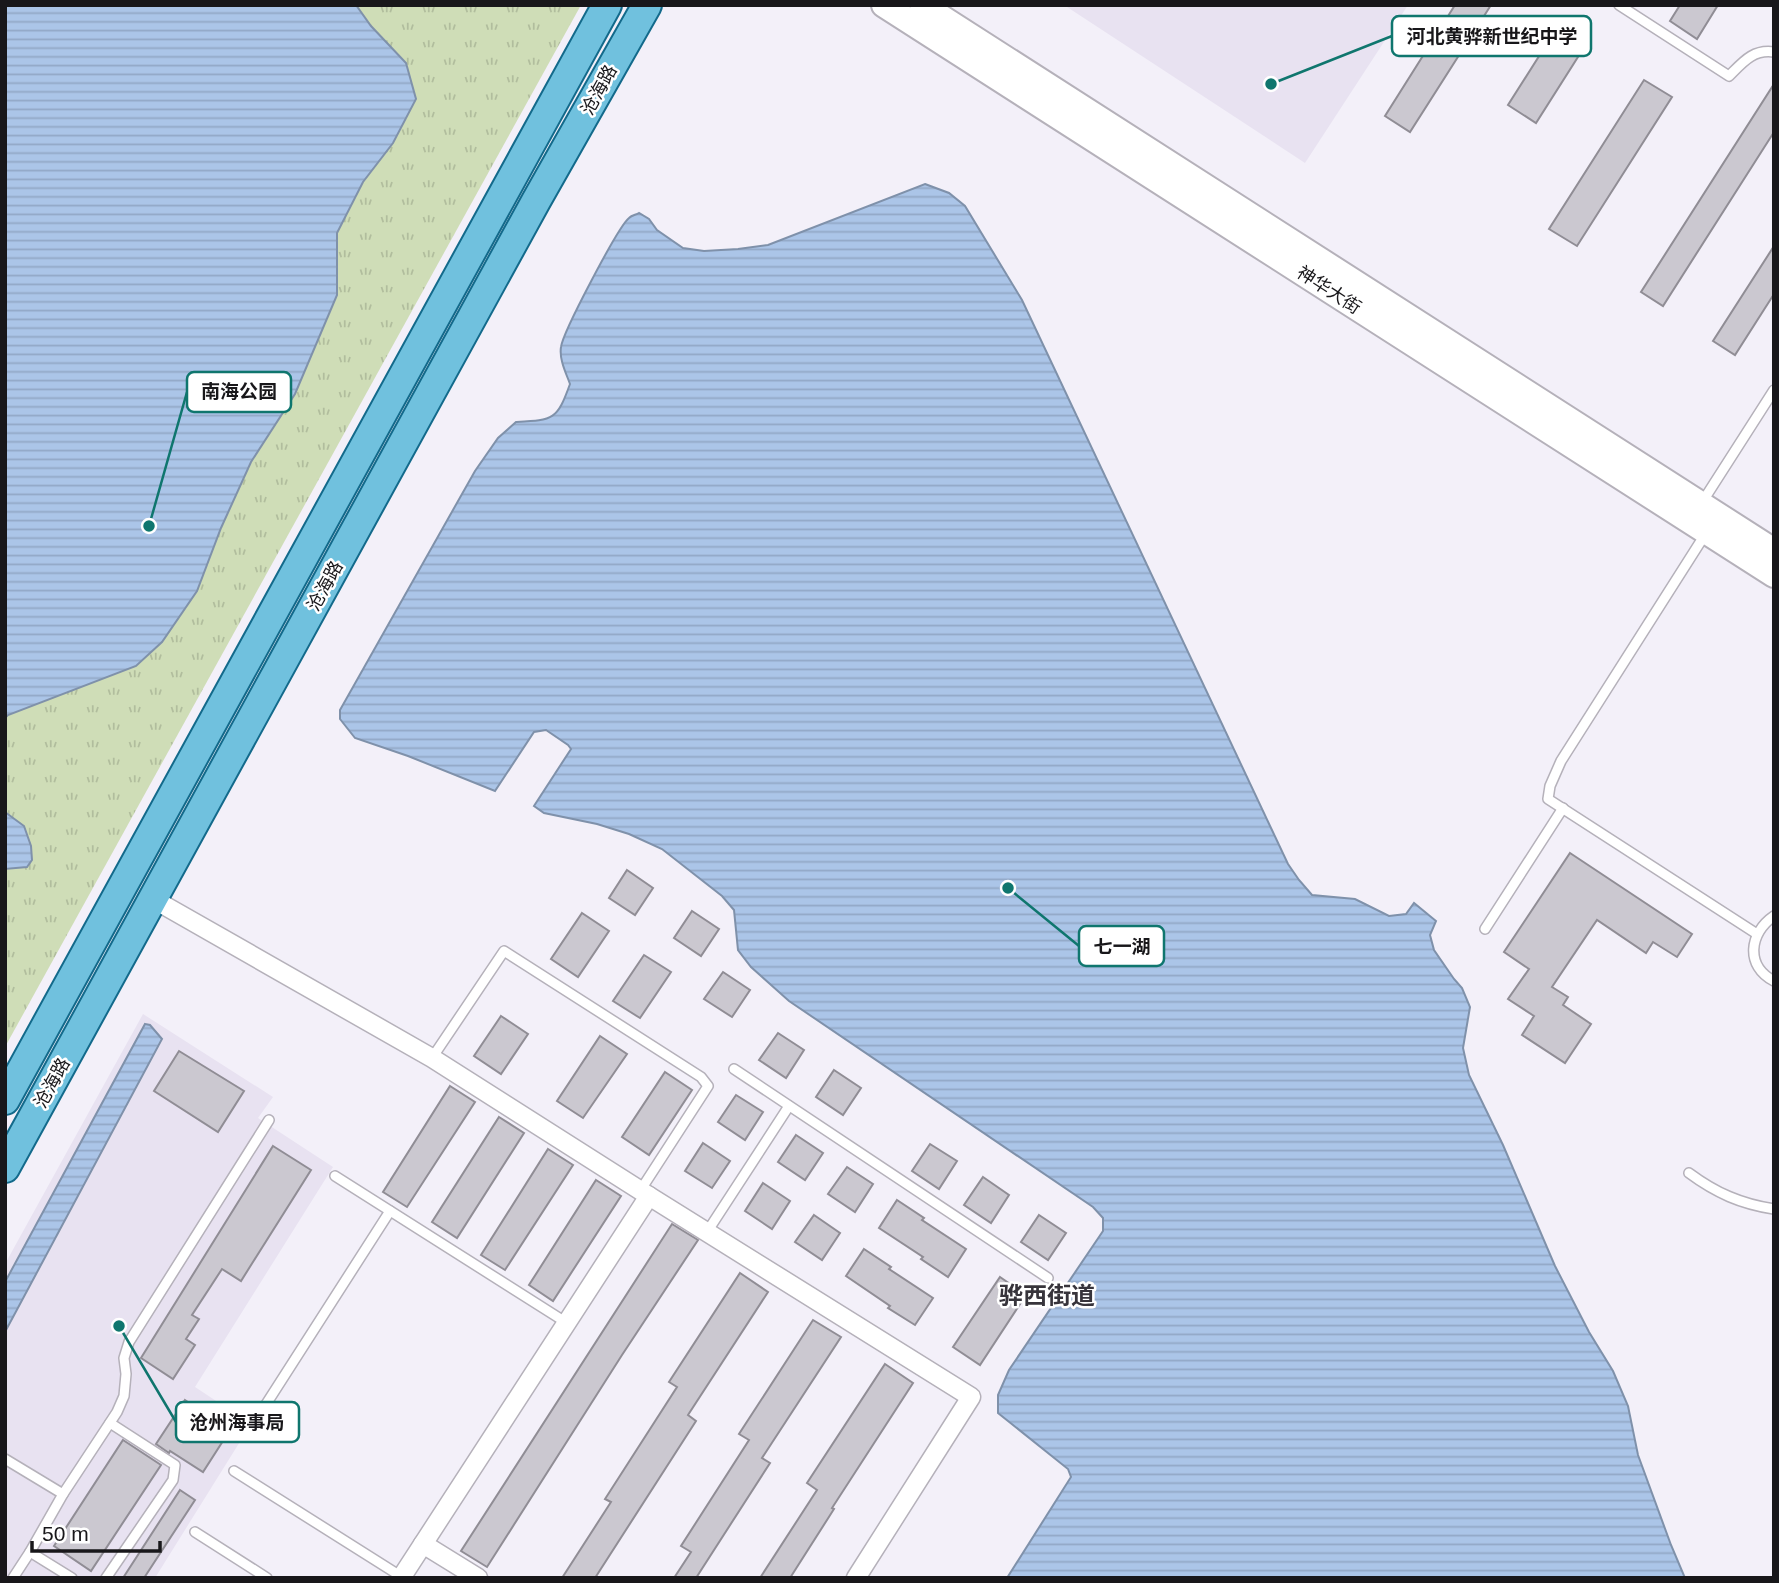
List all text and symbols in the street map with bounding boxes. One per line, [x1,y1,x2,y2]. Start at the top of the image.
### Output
callout: 河北黄骅新世纪中学 [1392,16,1591,56]
text: 河北黄骅新世纪中学 [1406,26,1578,47]
street label: 沧海路 [577,62,621,118]
street label: 神华大街 [1293,262,1365,318]
callout: 南海公园 [187,372,291,412]
text: 南海公园 [201,381,277,402]
street label: 沧海路 [303,558,347,614]
callout: 七一湖 [1079,926,1164,966]
text: 七一湖 [1093,936,1151,957]
street label: 沧海路 [30,1055,74,1111]
district label: 骅西街道 [999,1282,1095,1309]
callout: 沧州海事局 [176,1402,299,1442]
text: 沧州海事局 [189,1412,285,1433]
scale bar [32,1510,159,1554]
text: 50 m [42,1522,89,1545]

